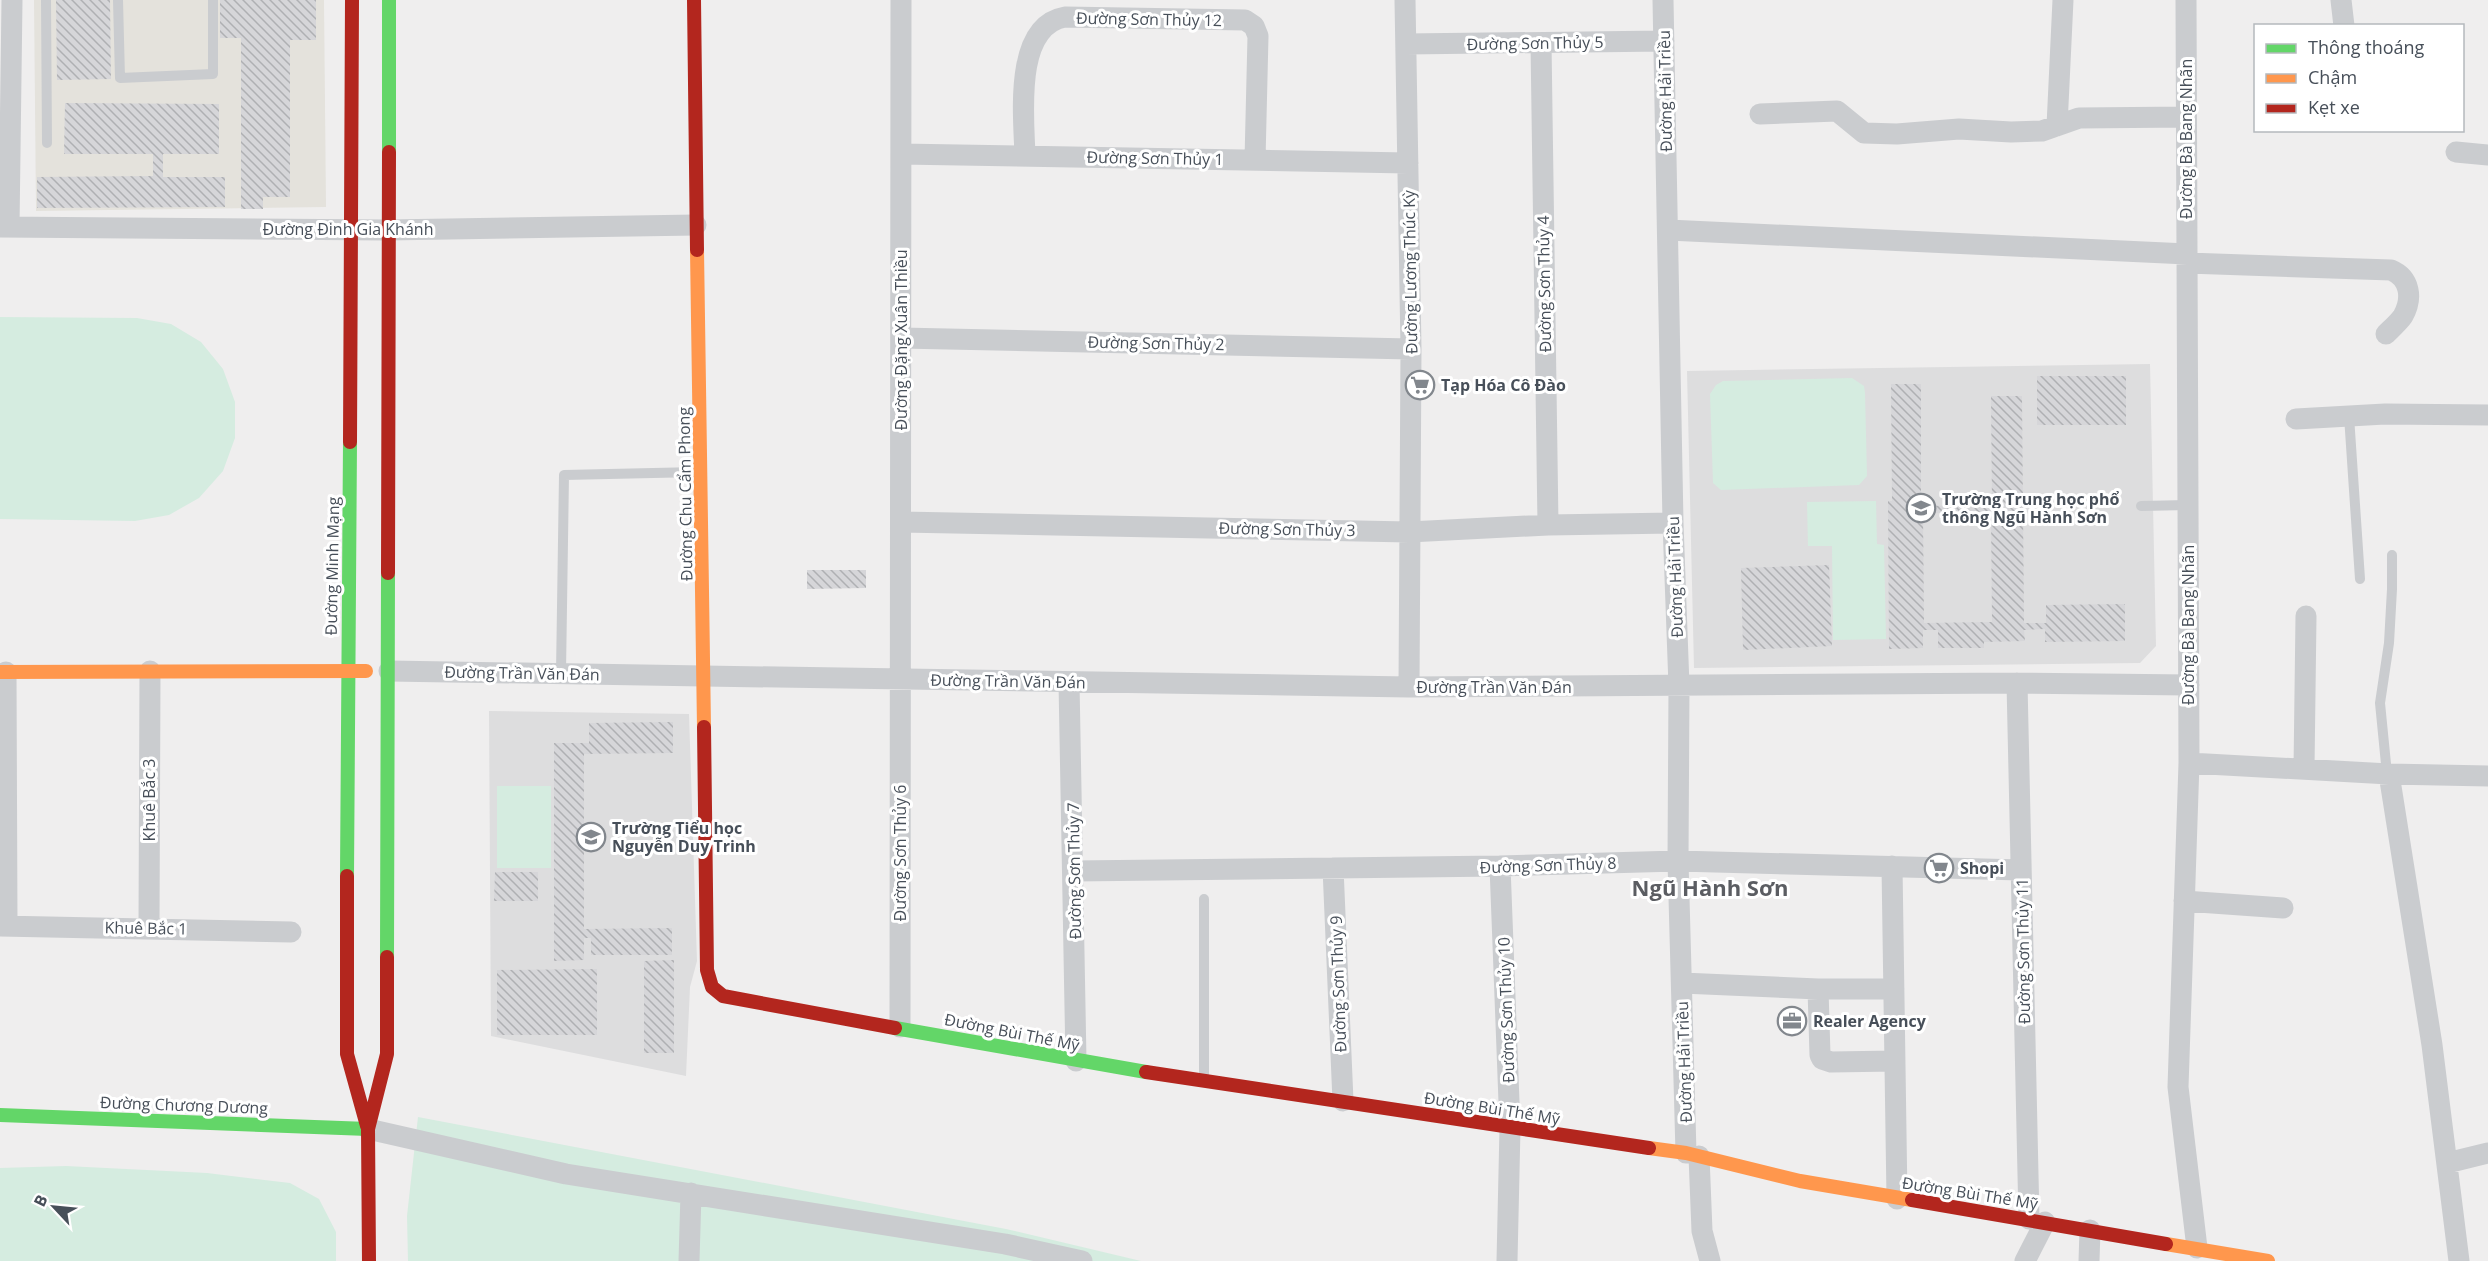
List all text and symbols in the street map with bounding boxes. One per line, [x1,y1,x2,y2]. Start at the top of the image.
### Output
street label: Đường Sơn Thủy 12 [1076,7,1222,31]
legend [2254,24,2464,132]
street label: Đường Hải Triều [1653,30,1677,152]
street label: Đường Sơn Thủy 5 [1466,31,1604,55]
text: Thông thoáng [2308,35,2425,59]
street label: Đường Bà Bang Nhãn [2175,59,2197,219]
text: Chậm [2308,65,2357,89]
text: Kẹt xe [2308,95,2360,119]
street label: Đường Sơn Thủy 1 [1086,146,1224,170]
street label: Đường Lương Thúc Kỳ [1398,189,1422,354]
street label: Đường Sơn Thủy 4 [1532,215,1556,353]
street label: Đường Đinh Gia Khánh [263,218,433,240]
street label: Đường Đặng Xuân Thiều [890,249,912,431]
street label: Đường Sơn Thủy 2 [1087,331,1225,355]
supermarket icon: Tạp Hóa Cô Đào [1404,369,1436,401]
place label: Tạp Hóa Cô Đào [1441,374,1566,396]
street label: Đường Chu Cẩm Phong [672,407,698,581]
place label: Trường Trung học phổ thông Ngũ Hành Sơn [1942,488,2119,528]
school or university icon: Trường Trung học phổ thông Ngũ Hành Sơn [1905,492,1937,524]
street label: Đường Minh Mạng [320,496,344,636]
street label: Đường Hải Triều [1662,516,1688,638]
street label: Đường Sơn Thủy 3 [1218,517,1356,541]
street label: Đường Bà Bang Nhãn [2177,545,2199,705]
street label: Đường Trần Văn Đán [444,661,600,685]
street label: Đường Trần Văn Đán [930,669,1086,693]
street label: Đường Trần Văn Đán [1416,676,1572,698]
street label: Khuê Bắc 3 [138,759,160,841]
street label: Đường Sơn Thủy 6 [889,785,911,921]
street label: Đường Sơn Thủy 7 [1062,802,1086,940]
place label: Trường Tiểu học Nguyễn Duy Trinh [612,817,756,857]
school or university icon: Trường Tiểu học Nguyễn Duy Trinh [575,821,607,853]
street label: Đường Sơn Thủy 8 [1479,852,1617,878]
supermarket icon: Shopi [1923,852,1955,884]
place label: Shopi [1960,857,2004,879]
district label: Ngũ Hành Sơn [1632,872,1788,902]
street label: Đường Sơn Thủy 11 [2011,878,2035,1024]
street label: Đường Sơn Thủy 9 [1325,915,1351,1053]
street label: Khuê Bắc 1 [104,916,188,940]
street label: Đường Sơn Thủy 10 [1492,937,1520,1083]
street label: Đường Hải Triều [1671,1001,1697,1123]
office icon: Realer Agency [1776,1005,1808,1037]
street label: Đường Bùi Thế Mỹ [943,1008,1082,1056]
place label: Realer Agency [1813,1010,1927,1032]
street label: Đường Bùi Thế Mỹ [1423,1086,1562,1130]
street label: Đường Chương Dương [100,1091,269,1119]
street label: Đường Bùi Thế Mỹ [1901,1171,2040,1215]
north arrow [24,1177,84,1237]
text: B [28,1191,53,1210]

